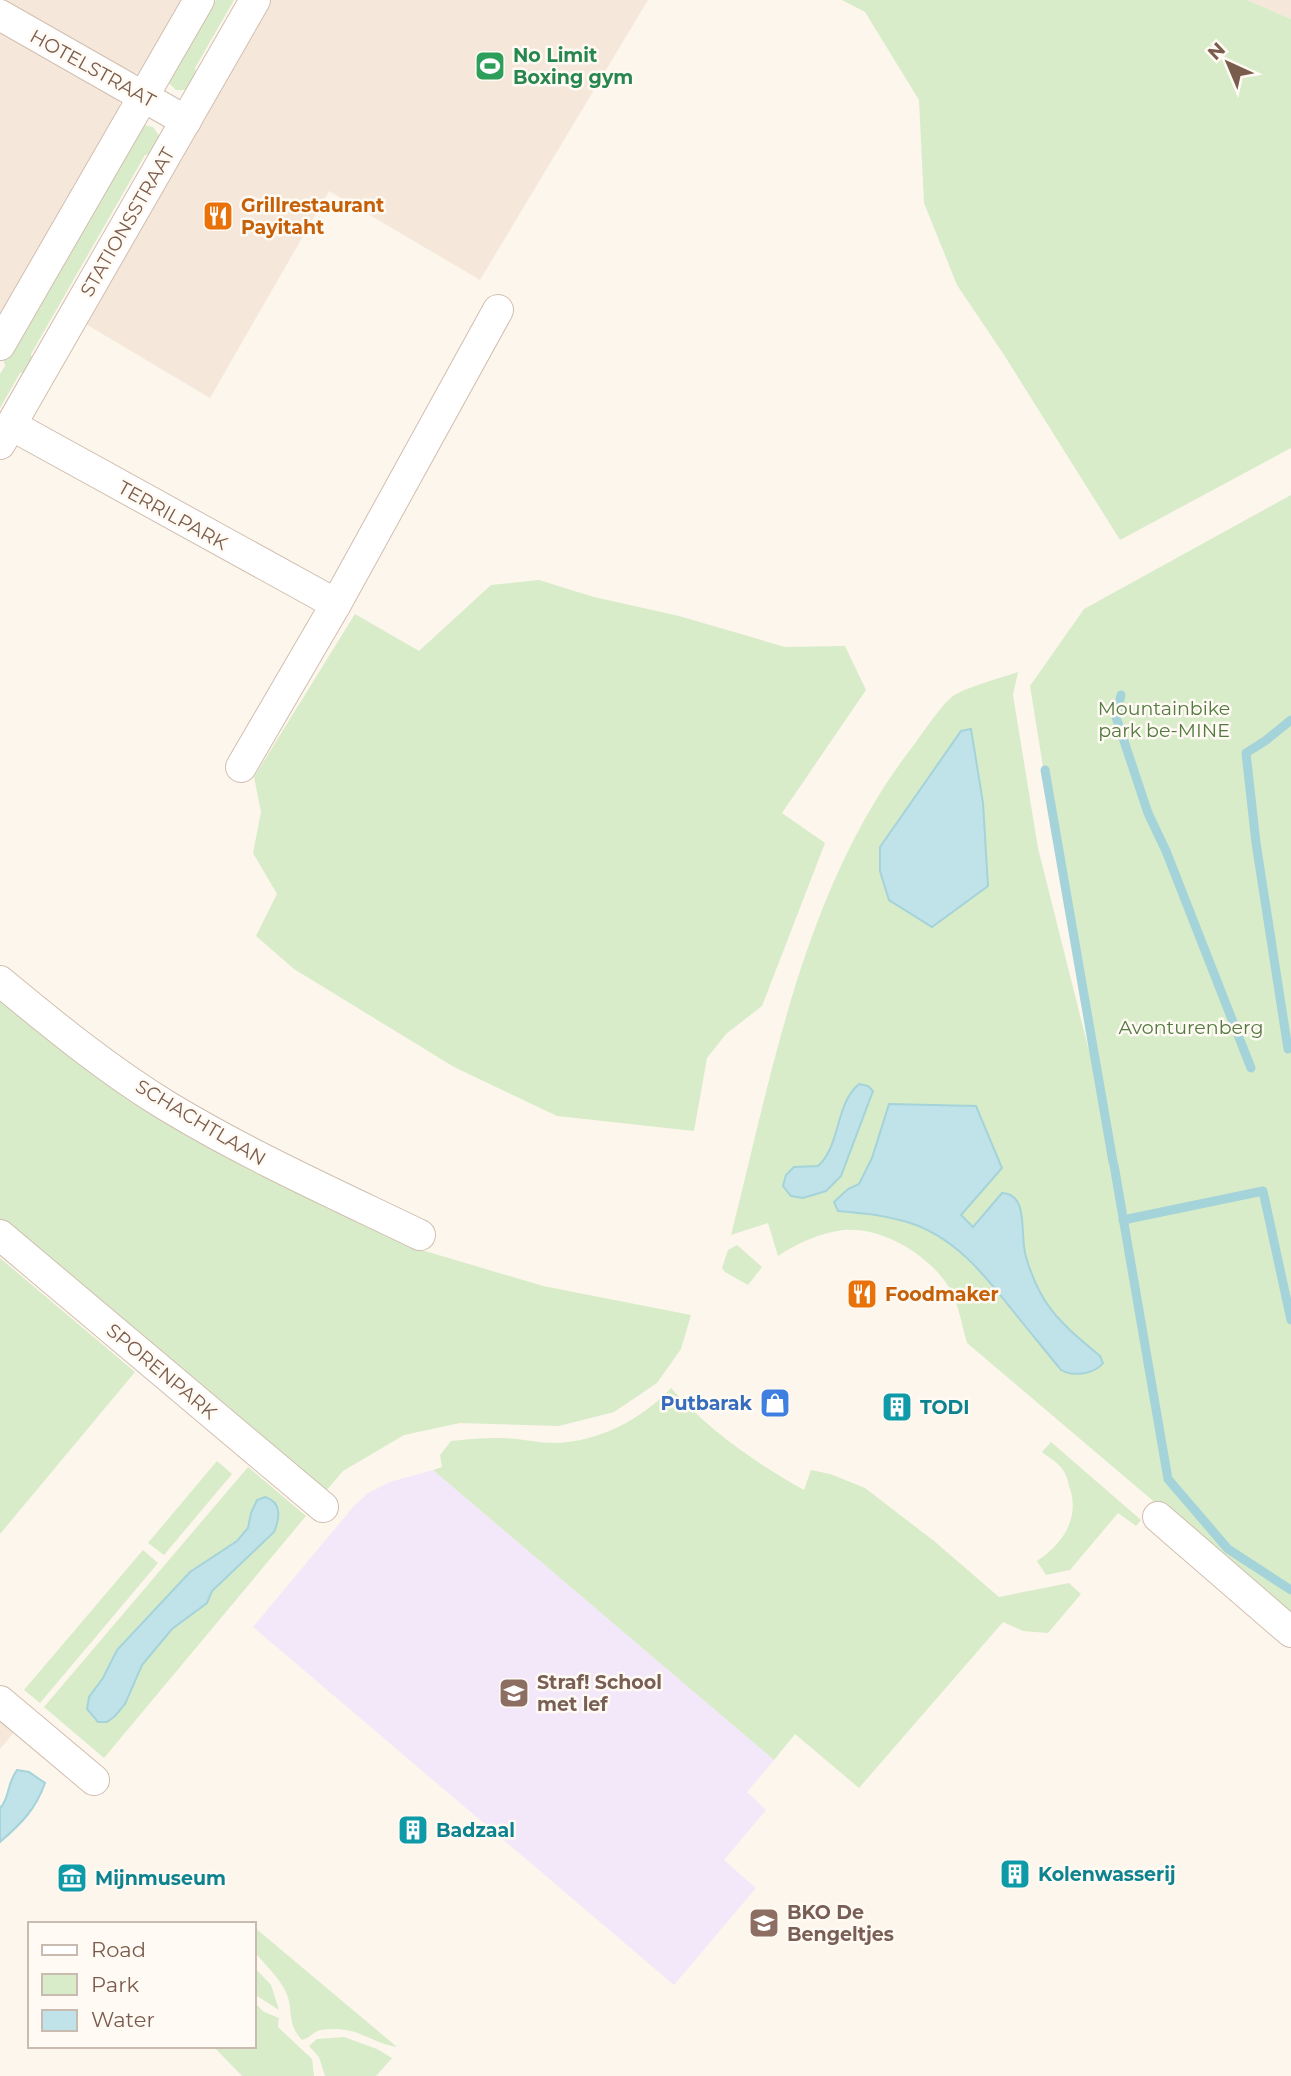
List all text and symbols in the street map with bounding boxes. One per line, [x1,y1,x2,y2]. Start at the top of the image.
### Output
street label: HOTELSTRAAT [26,25,159,112]
north arrow [1193,28,1263,98]
text: N [1203,38,1230,65]
place label: No Limit Boxing gym [513,44,633,89]
sports icon: No Limit Boxing gym [473,49,507,83]
street label: STATIONSSTRAAT [75,144,179,301]
place label: Grillrestaurant Payitaht [241,194,384,239]
restaurant icon: Grillrestaurant Payitaht [201,199,235,233]
street label: TERRILPARK [114,476,232,555]
park label: Mountainbike park be-MINE [1098,697,1230,742]
park label: Avonturenberg [1119,1016,1263,1039]
street label: SCHACHTLAAN [131,1074,270,1170]
restaurant icon: Foodmaker [845,1277,879,1311]
place label: Foodmaker [885,1283,999,1306]
street label: SPORENPARK [102,1319,222,1424]
shop icon: Putbarak [758,1386,792,1420]
building icon: TODI [880,1390,914,1424]
place label: Putbarak [660,1392,753,1415]
place label: TODI [920,1396,970,1419]
place label: Straf! School met lef [537,1671,662,1716]
school or university icon: Straf! School met lef [497,1676,531,1710]
building icon: Badzaal [396,1813,430,1847]
place label: Badzaal [436,1819,515,1842]
building icon: Kolenwasserij [998,1857,1032,1891]
museum icon: Mijnmuseum [55,1861,89,1895]
place label: Kolenwasserij [1038,1863,1176,1886]
place label: Mijnmuseum [95,1867,226,1890]
place label: BKO De Bengeltjes [787,1901,894,1946]
school or university icon: BKO De Bengeltjes [747,1906,781,1940]
legend [28,1922,256,2048]
text: Road [91,1937,146,1962]
text: Park [91,1972,139,1997]
text: Water [91,2007,155,2032]

